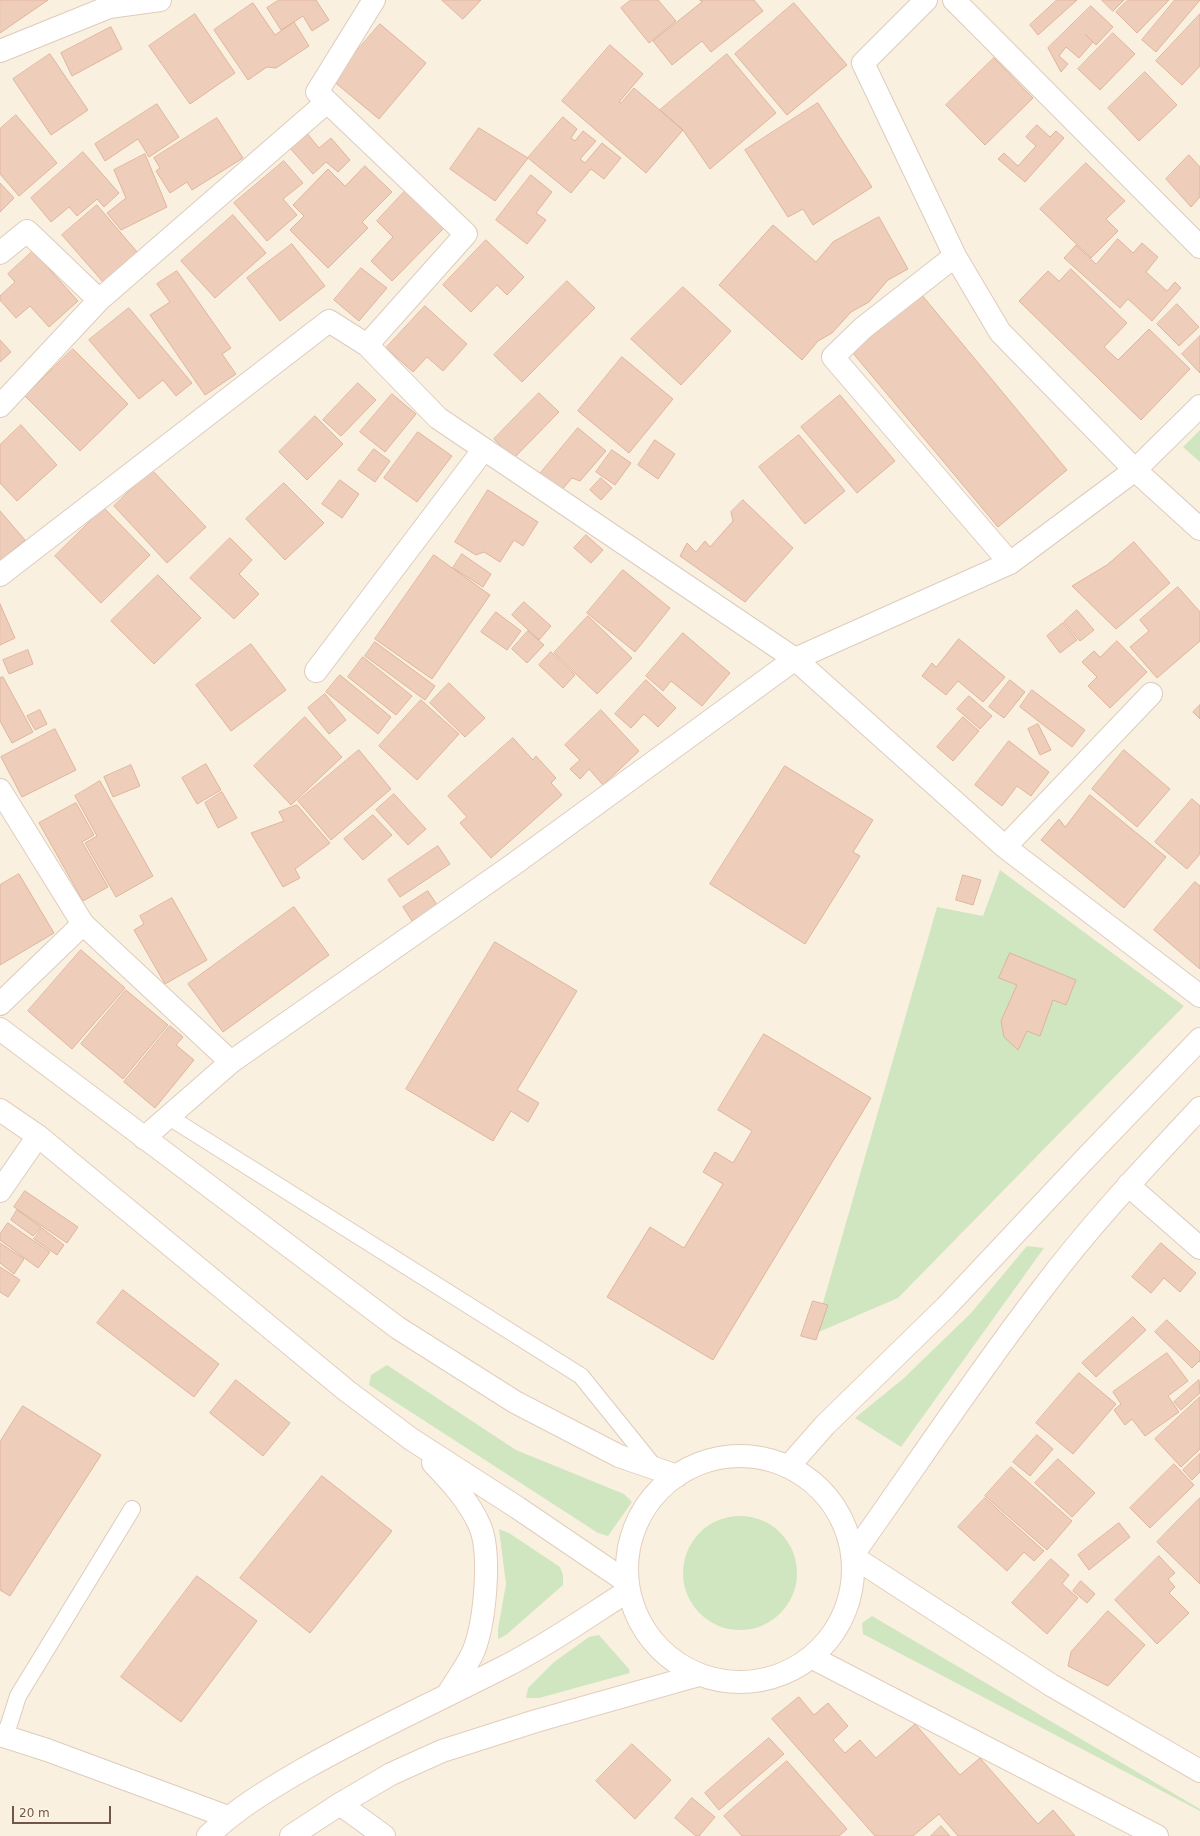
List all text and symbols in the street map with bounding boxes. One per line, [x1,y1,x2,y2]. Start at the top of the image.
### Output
scale bar [14,1798,113,1824]
text: 20 m [19,1806,50,1820]

